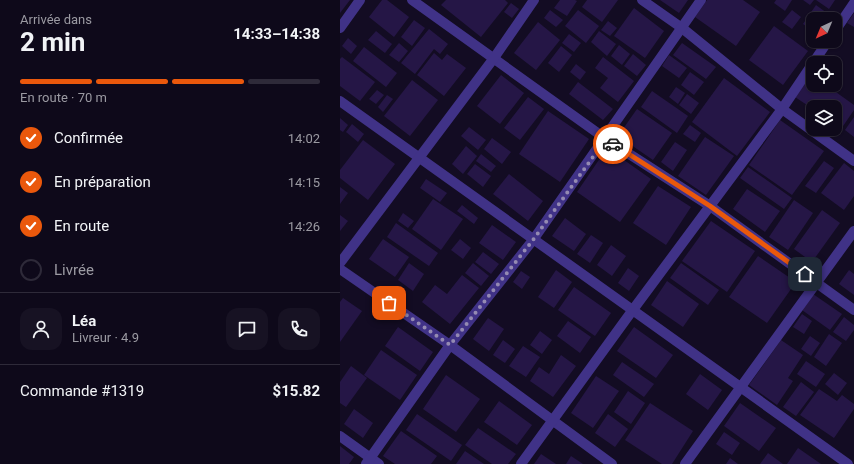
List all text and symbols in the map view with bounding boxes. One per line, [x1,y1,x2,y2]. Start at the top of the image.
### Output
text: Arrivée dans [20,12,92,27]
north arrow [806,12,842,48]
map controls [806,12,842,136]
text: 14:33–14:38 [233,25,320,43]
text: 2 min [20,27,85,57]
button: locate [806,56,842,92]
text: En route · 70 m [20,90,107,105]
button: layers [806,100,842,136]
courier [593,124,633,164]
icon: check [20,127,42,149]
text: Confirmée [54,129,123,147]
text: 14:02 [288,131,320,146]
icon: car [602,133,624,155]
icon: check [20,171,42,193]
text: En préparation [54,173,151,191]
text: 14:15 [288,175,320,190]
icon: check [20,215,42,237]
text: En route [54,217,109,235]
text: 14:26 [288,219,320,234]
pin [788,257,822,291]
text: Livrée [54,261,94,279]
icon: home [794,263,816,285]
pin [372,286,406,320]
icon: bag [378,292,400,314]
button: person [20,308,62,350]
button: chat [226,308,268,350]
button: phone [278,308,320,350]
text: Léa [72,312,96,330]
text: Livreur · 4.9 [72,330,139,345]
text: Commande #1319 [20,382,144,400]
text: $15.82 [273,382,320,400]

